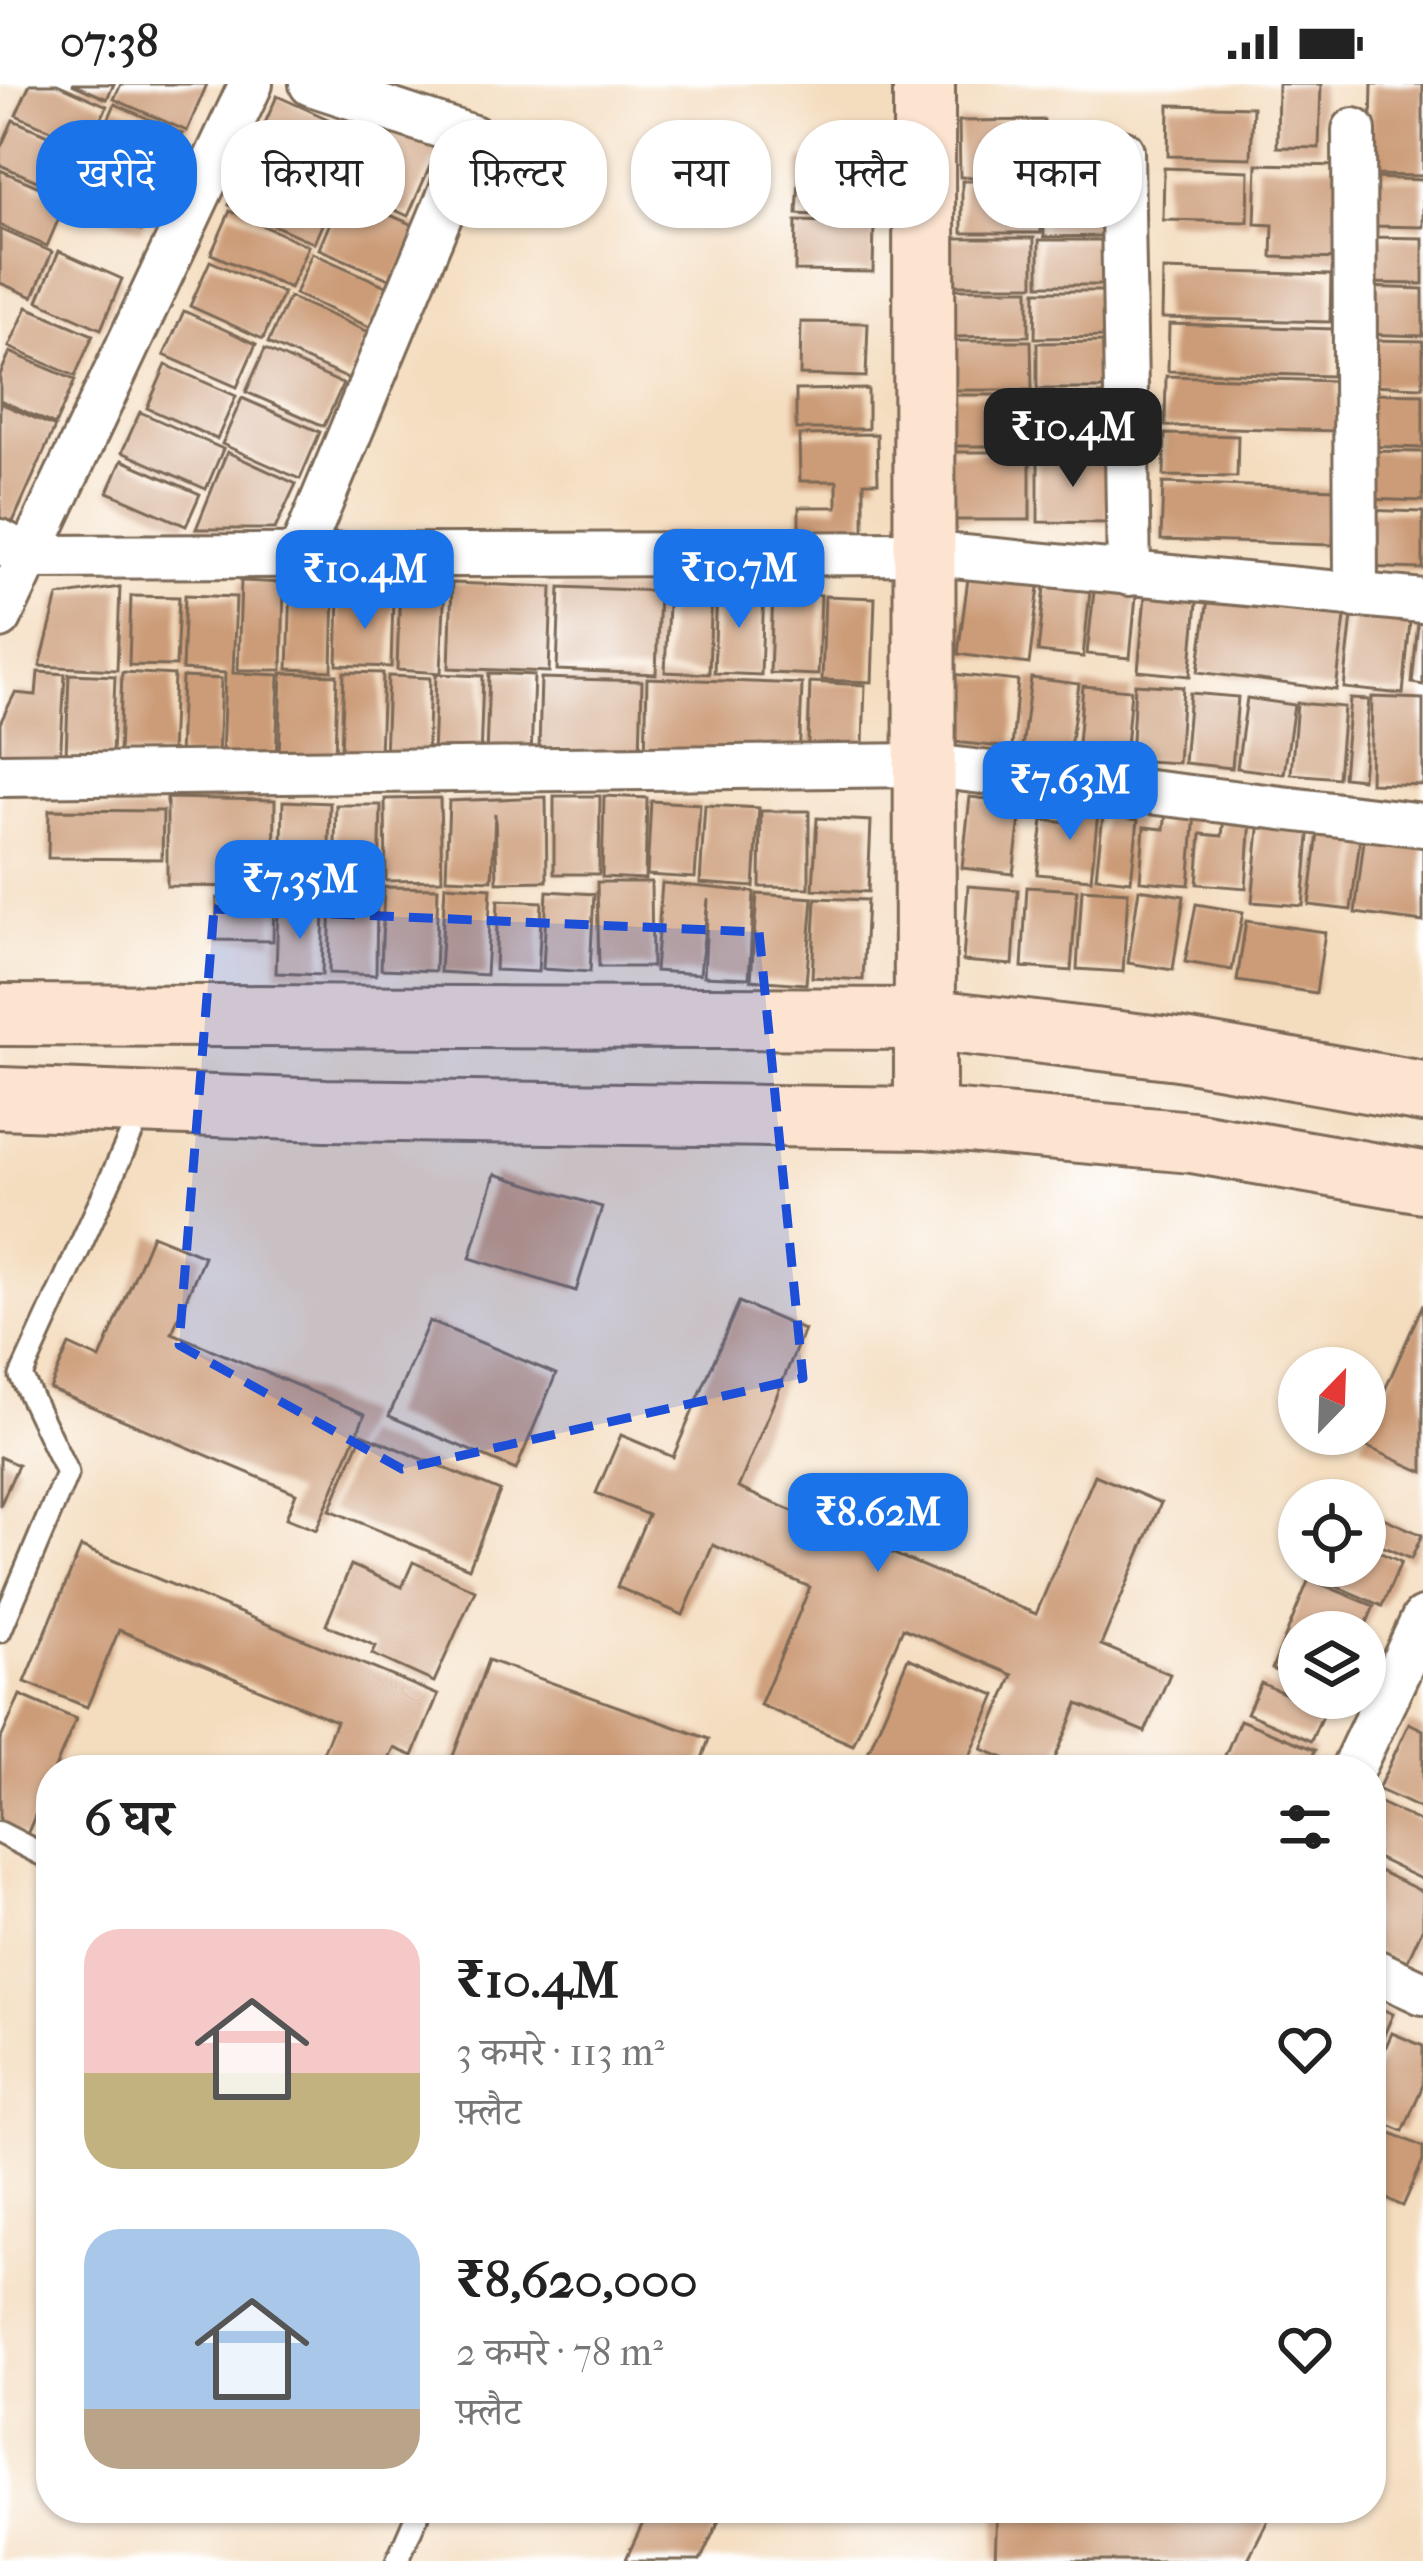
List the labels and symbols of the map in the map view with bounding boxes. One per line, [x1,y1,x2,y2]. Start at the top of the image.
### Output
pin: ₹10.4M [975,388,1171,490]
pin: ₹10.7M [641,529,837,631]
pin: ₹10.4M [267,530,463,632]
pin: ₹7.63M [972,741,1168,843]
pin: ₹7.35M [202,840,398,942]
north arrow [1278,1347,1386,1455]
pin: ₹8.62M [780,1473,976,1575]

